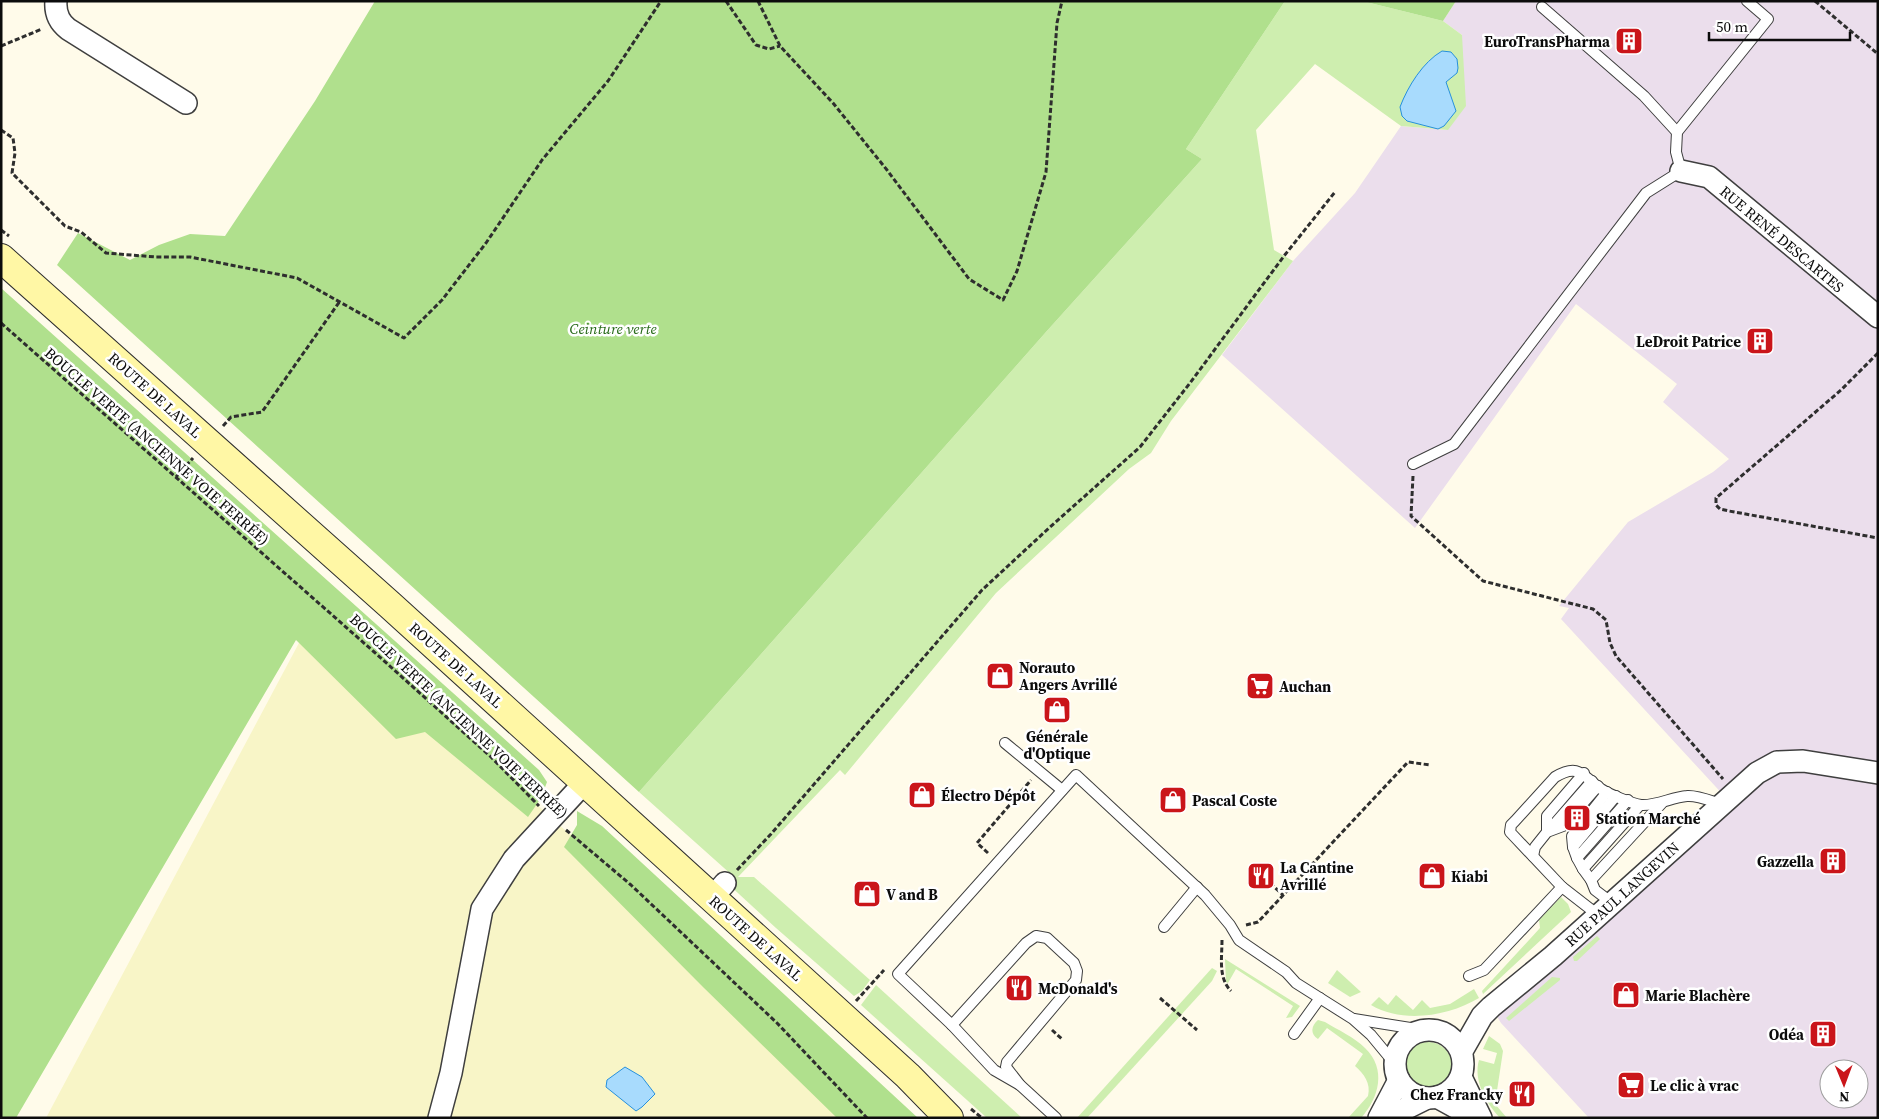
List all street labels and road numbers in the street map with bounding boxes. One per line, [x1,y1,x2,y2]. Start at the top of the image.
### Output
street label: RUE RENÉ DESCARTES [1716,181,1849,297]
street label: BOUCLE VERTE (ANCIENNE VOIE FERRÉE) [40,342,274,550]
street label: ROUTE DE LAVAL [104,347,206,443]
street label: BOUCLE VERTE (ANCIENNE VOIE FERRÉE) [345,609,573,823]
street label: ROUTE DE LAVAL [405,617,507,713]
street label: RUE PAUL LANGEVIN [1560,837,1684,951]
street label: ROUTE DE LAVAL [705,890,807,986]

